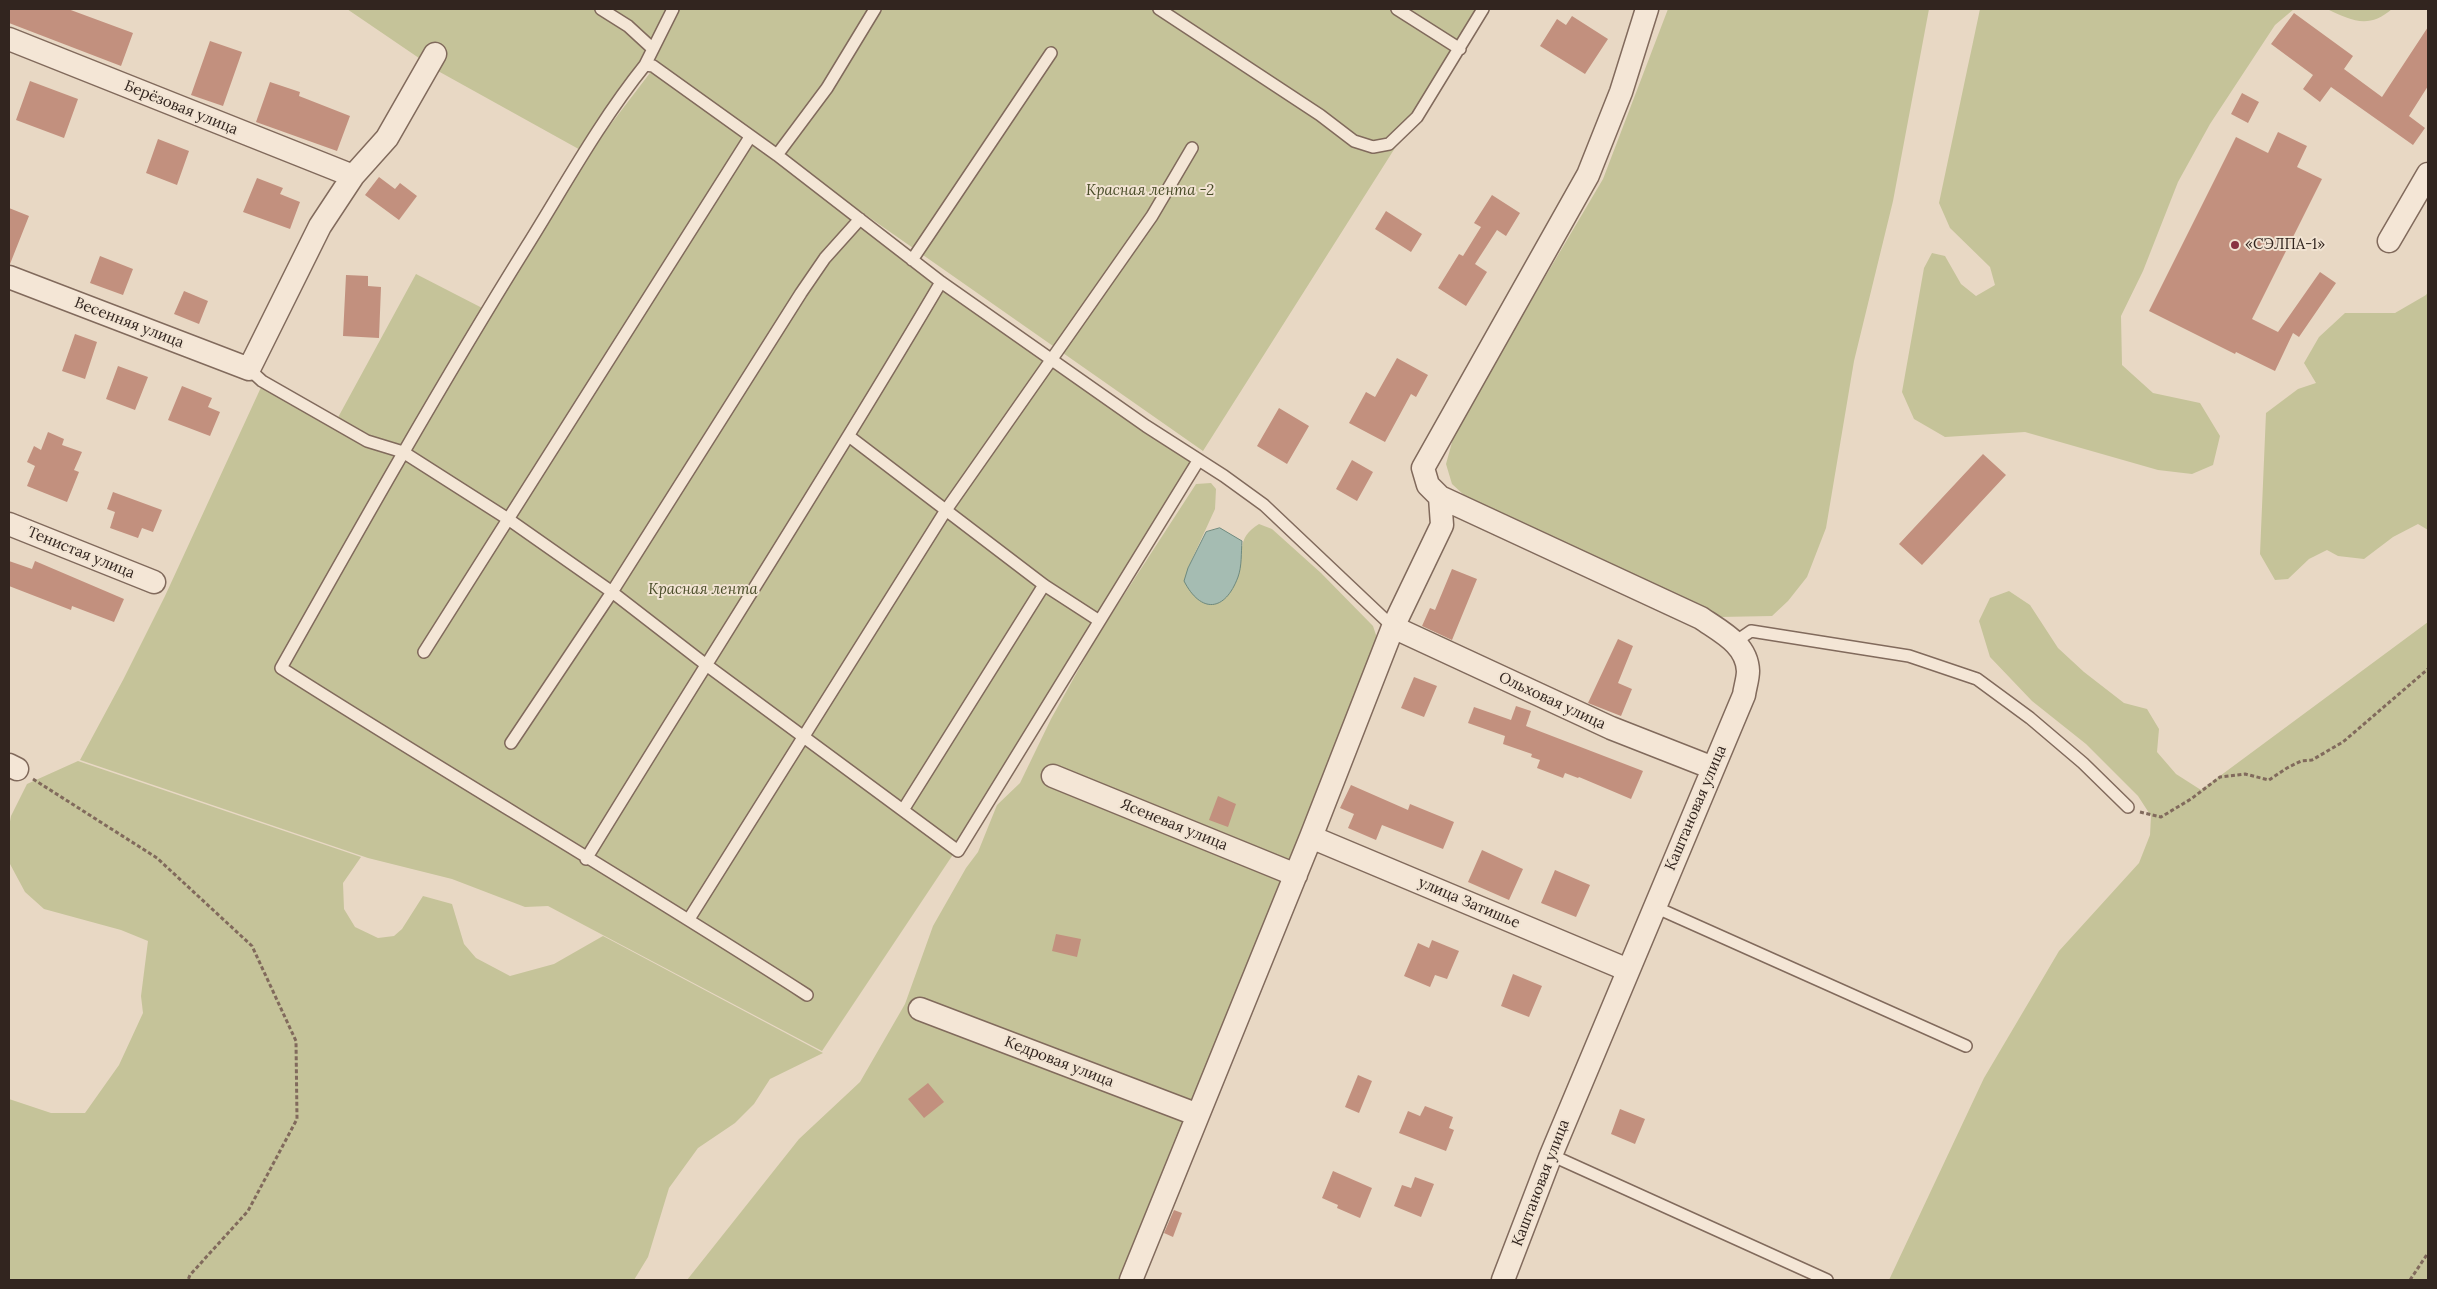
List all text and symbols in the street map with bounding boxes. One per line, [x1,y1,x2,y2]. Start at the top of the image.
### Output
street label: Берёзовая улица [122,77,240,139]
park label: Красная лента -2 [1086,182,1214,200]
place label: «СЭЛПА-1» [2245,236,2325,254]
marker: «СЭЛПА-1» [2229,239,2241,251]
street label: Весенняя улица [72,294,186,352]
street label: Тенистая улица [25,523,137,583]
park label: Красная лента [648,581,758,599]
street label: Ольховая улица [1496,668,1608,734]
street label: Каштановая улица [1661,743,1731,873]
street label: Ясеневая улица [1118,795,1230,855]
street label: улица Затишье [1415,873,1523,933]
street label: Кедровая улица [1002,1033,1116,1091]
street label: Каштановая улица [1508,1117,1574,1249]

